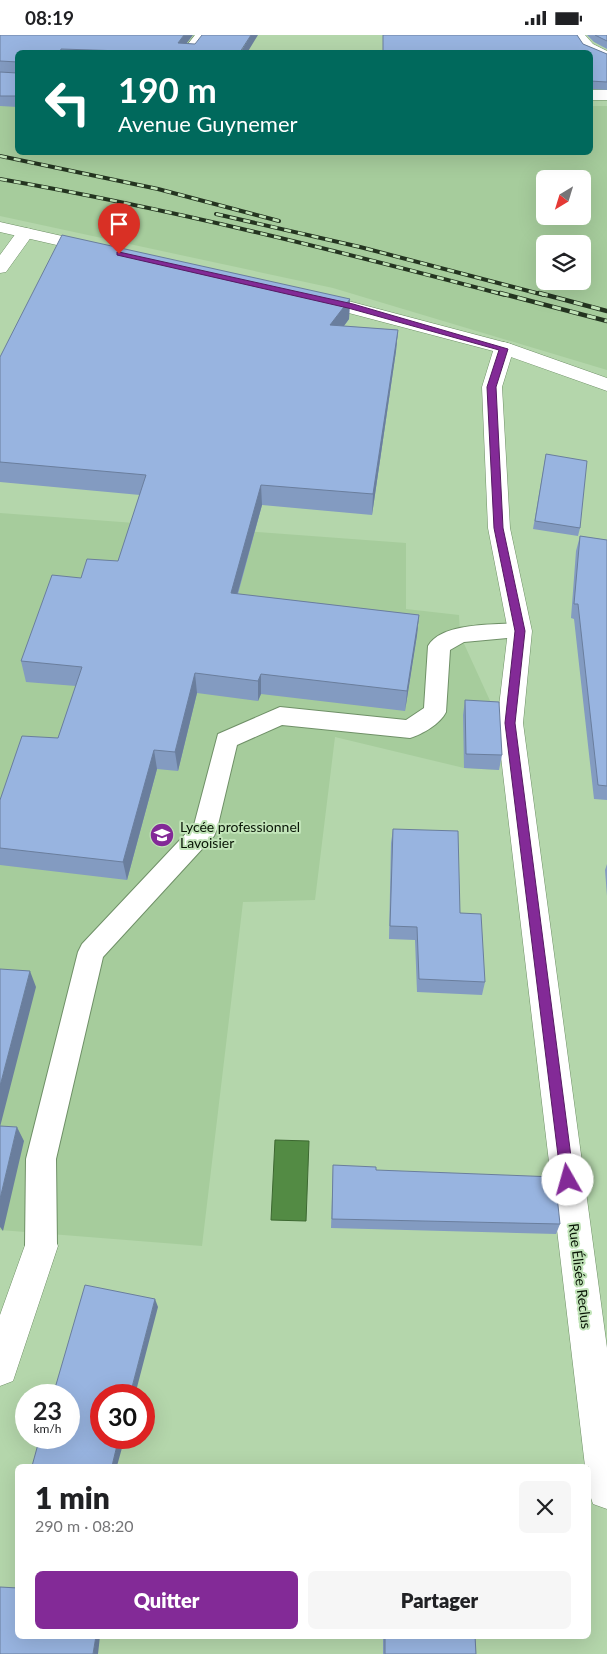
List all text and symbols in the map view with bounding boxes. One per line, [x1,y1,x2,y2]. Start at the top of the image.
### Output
text: 08:19 [25,6,74,29]
text: 190 m [118,68,217,110]
icon: left [35,70,100,135]
text: Avenue Guynemer [118,110,298,137]
north arrow [536,170,591,225]
map controls [536,170,591,290]
pin [98,203,140,254]
icon: arrive [105,210,133,238]
button: layers [536,235,591,290]
place label: Lycée professionnel Lavoisier [180,818,300,851]
school or university icon: Lycée professionnel Lavoisier [149,822,175,848]
position arrow [541,1153,593,1205]
street label: Rue Élisée Reclus [566,1222,595,1330]
speed limit sign: 30 [90,1384,155,1449]
text: 23 [33,1395,62,1425]
text: km/h [33,1421,62,1436]
text: 1 min [35,1479,110,1515]
button: close [519,1481,571,1533]
text: 290 m · 08:20 [35,1516,134,1535]
button: Quitter [35,1571,298,1629]
button: Partager [308,1571,571,1629]

